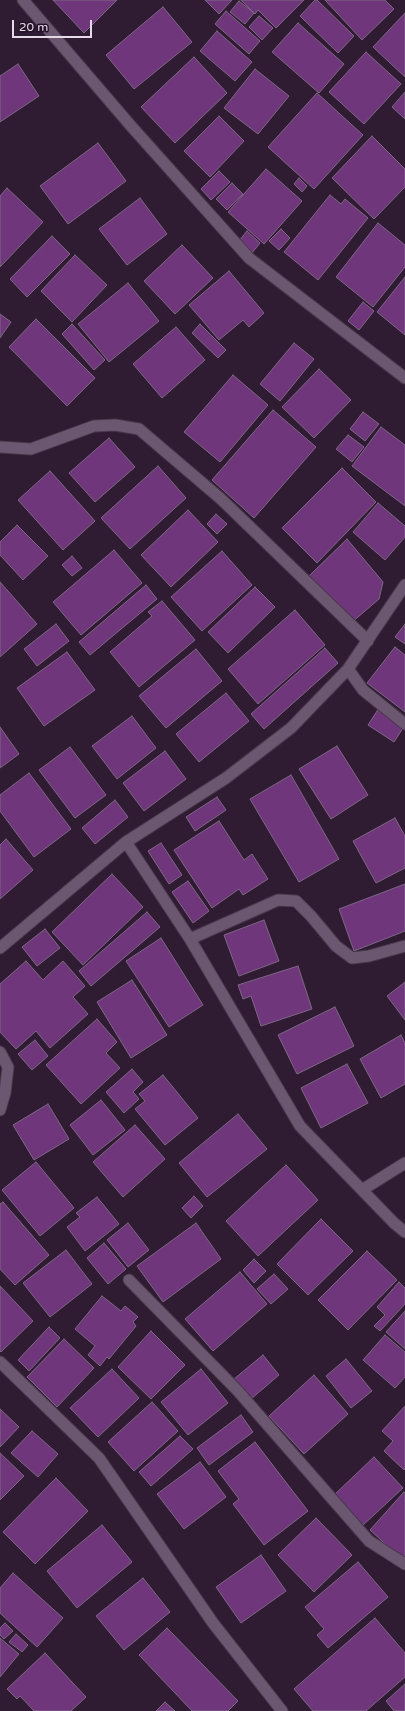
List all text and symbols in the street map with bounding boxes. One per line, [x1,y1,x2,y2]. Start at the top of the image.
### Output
scale bar [14,12,94,38]
text: 20 m [19,20,48,34]

